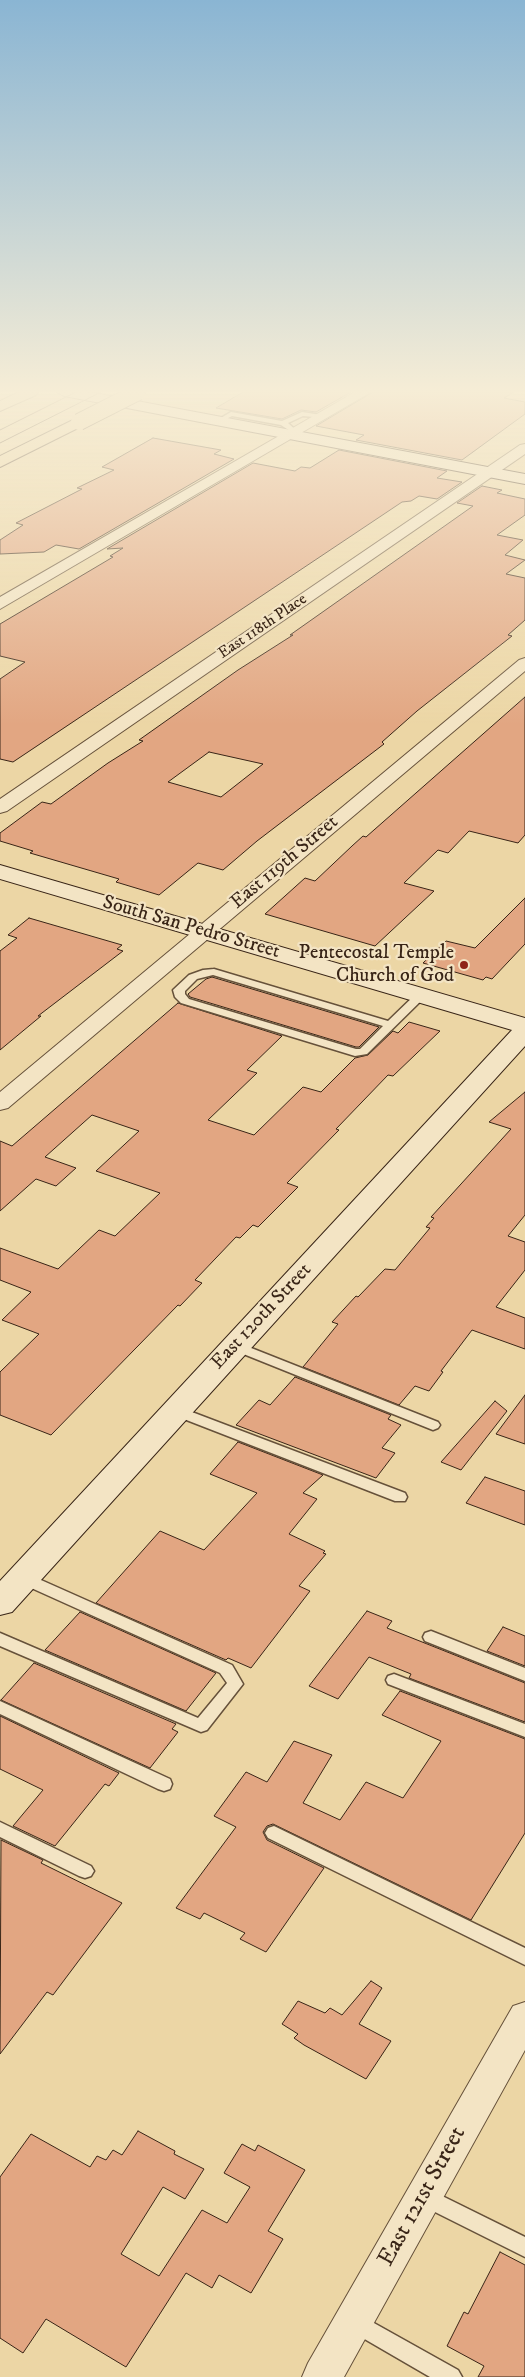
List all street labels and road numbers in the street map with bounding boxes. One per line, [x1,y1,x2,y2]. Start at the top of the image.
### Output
street label: East 118th Place [215,590,311,664]
street label: East 119th Street [226,811,344,915]
street label: South San Pedro Street [100,891,282,965]
street label: East 120th Street [207,1259,317,1375]
street label: East 121st Street [373,2122,473,2272]

